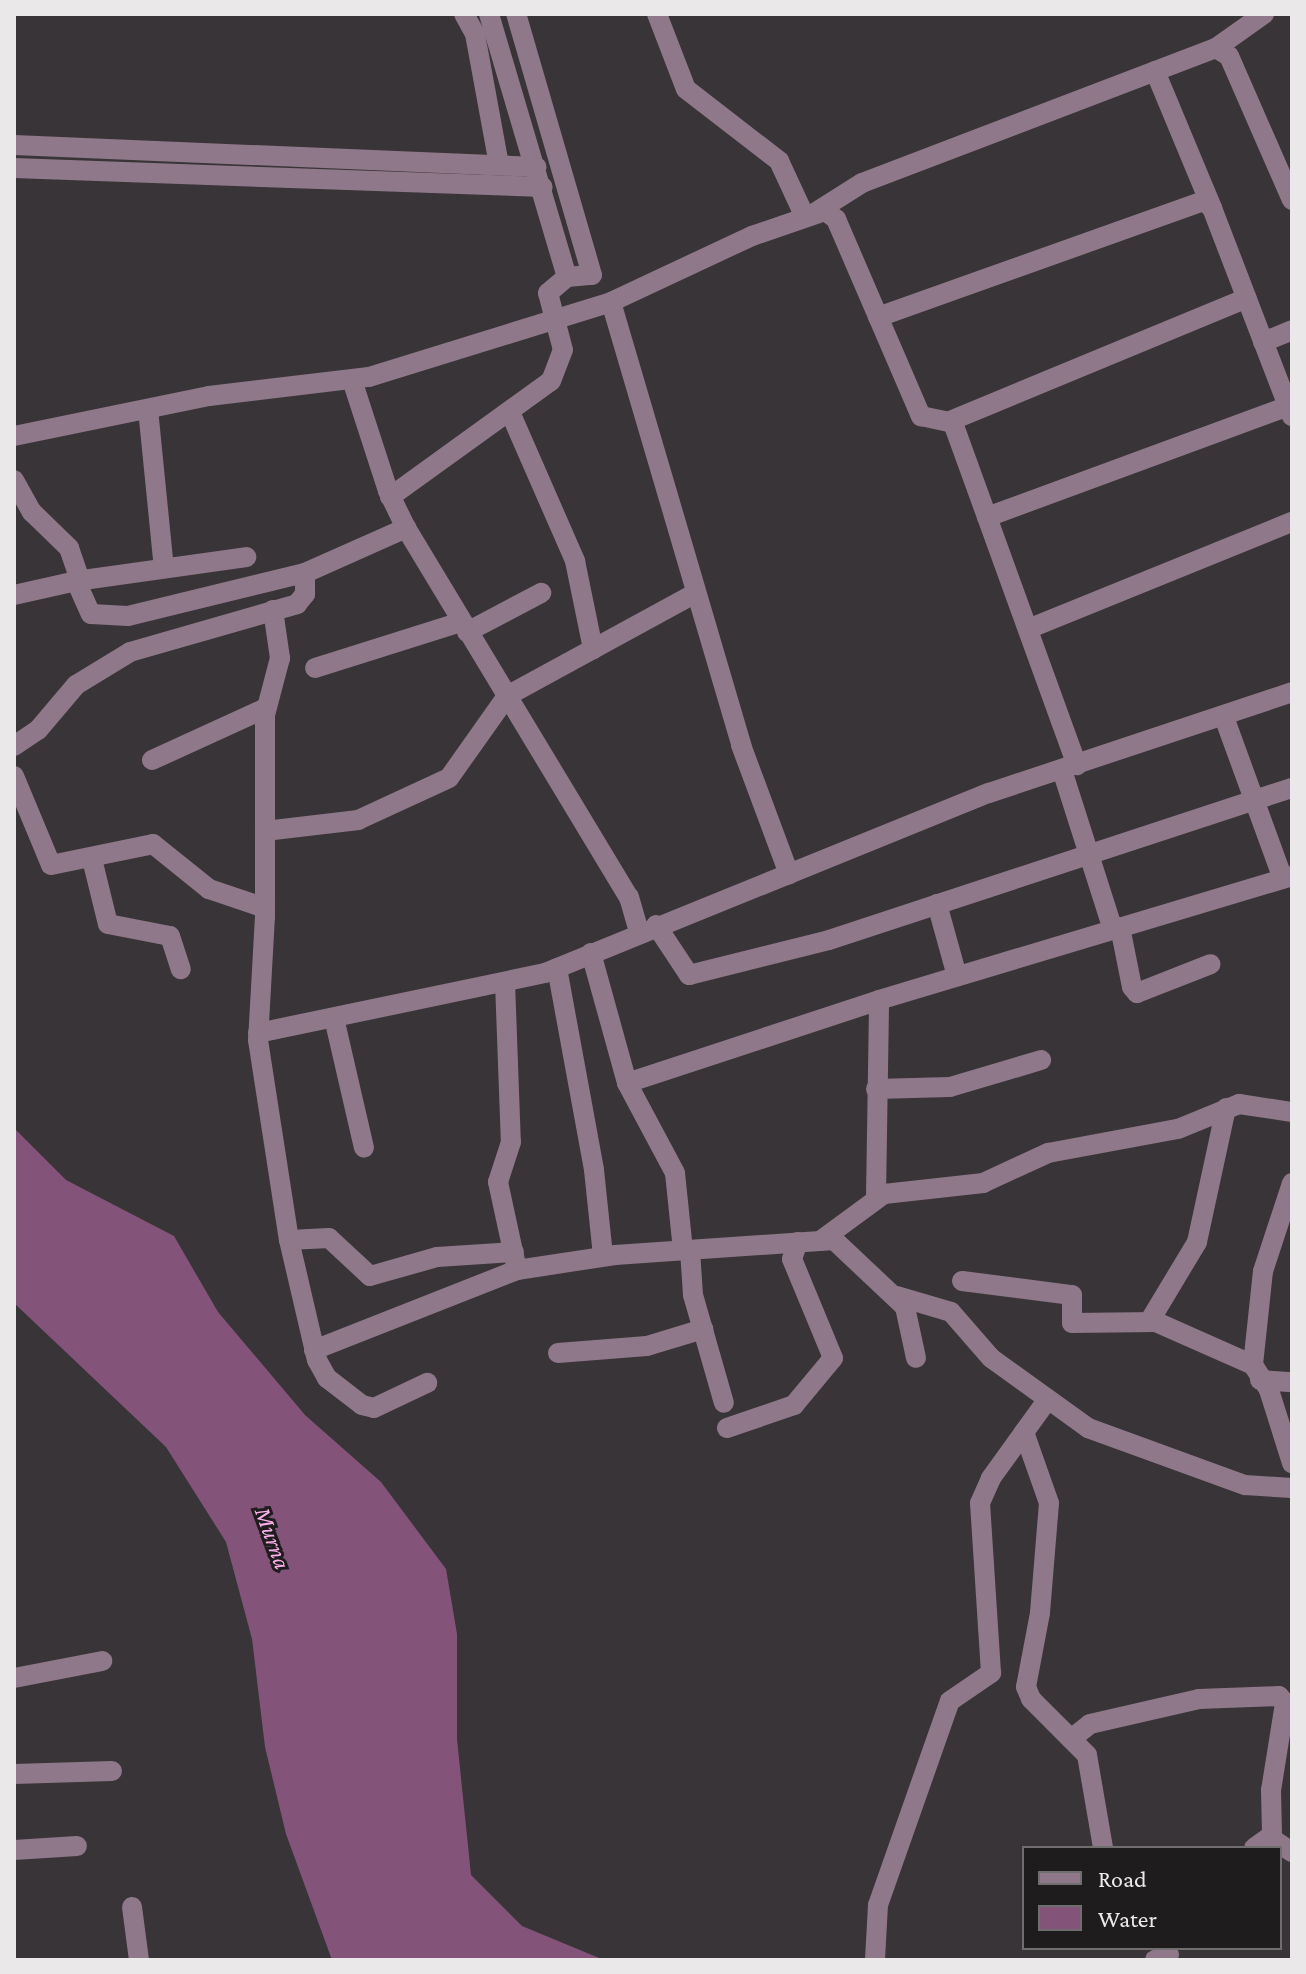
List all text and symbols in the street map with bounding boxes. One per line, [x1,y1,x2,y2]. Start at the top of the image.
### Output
water label: Murna [249,1503,297,1573]
legend [1022,1846,1282,1950]
text: Road [1098,1865,1147,1892]
text: Water [1098,1905,1157,1932]

